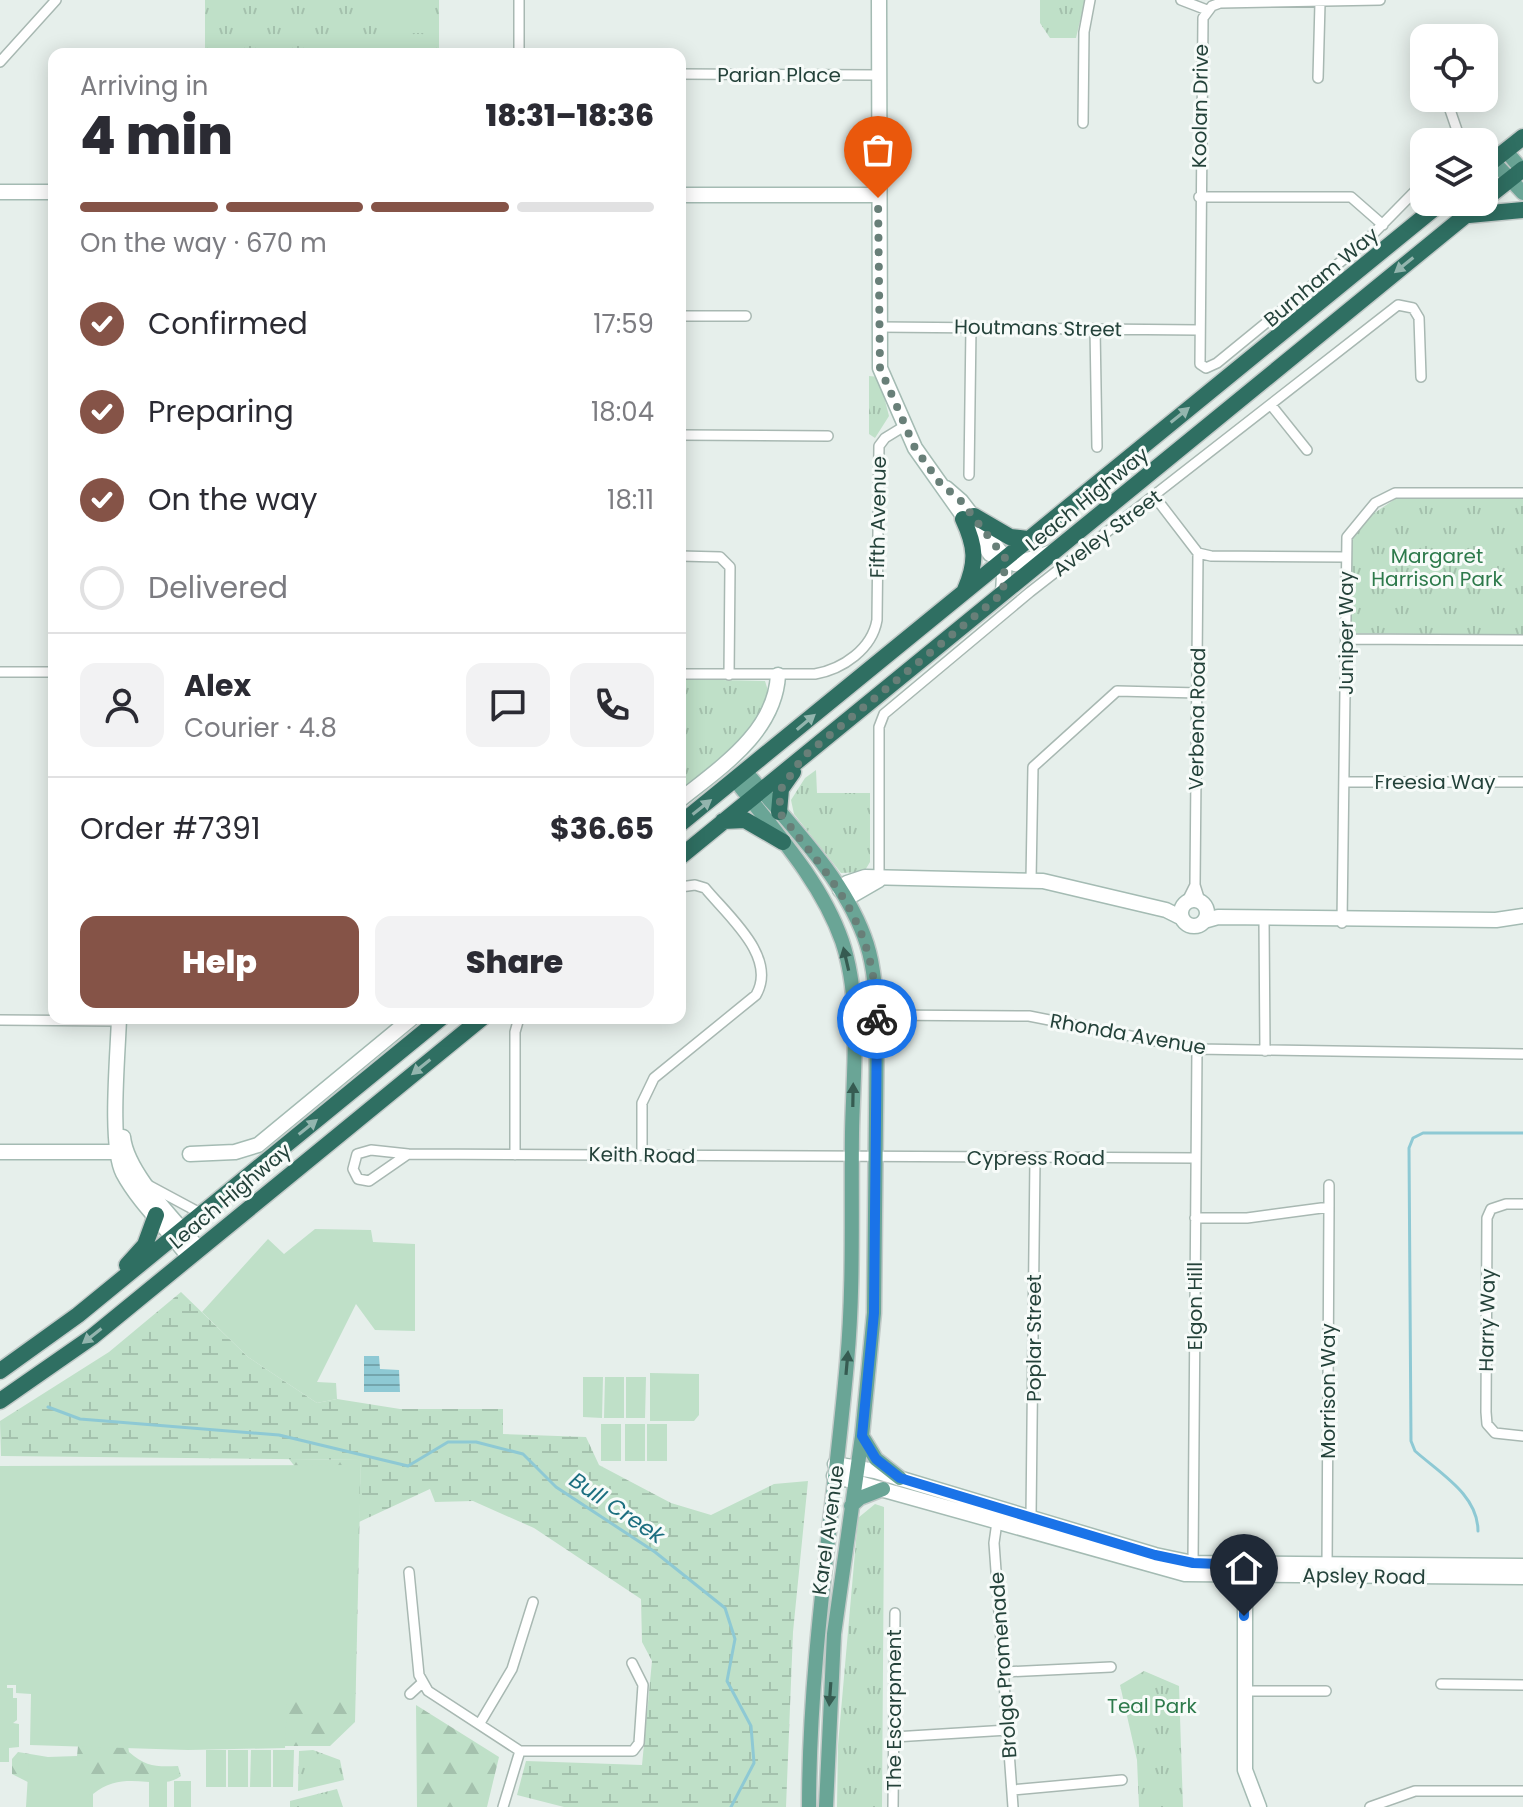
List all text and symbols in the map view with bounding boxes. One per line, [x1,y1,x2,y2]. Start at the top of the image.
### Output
map controls [1410,24,1498,216]
button: locate [1410,24,1498,112]
street label: Koolan Drive [1185,44,1215,168]
street label: Parian Place [717,61,841,89]
text: Arriving in [80,68,209,104]
text: 18:31–18:36 [486,94,654,137]
text: 4 min [80,99,233,172]
pin [844,116,912,198]
icon: bag [856,128,900,172]
button: layers [1410,128,1498,216]
street label: Burnham Way [1258,221,1384,333]
text: On the way · 670 m [80,225,327,261]
one-way arrow [1395,256,1415,273]
icon: check [80,302,124,346]
text: Confirmed [148,302,308,345]
text: 17:59 [593,306,654,342]
street label: Houtmans Street [954,313,1122,343]
icon: check [80,390,124,434]
text: Preparing [148,390,294,433]
text: 18:04 [591,394,654,430]
one-way arrow [1170,407,1190,424]
street label: Leach Highway [1019,441,1155,557]
street label: Fifth Avenue [863,456,893,578]
icon: check [80,478,124,522]
text: On the way [148,478,317,521]
text: 18:11 [607,482,654,518]
street label: Aveley Street [1047,483,1167,583]
park label: Margaret Harrison Park [1371,542,1503,593]
text: Delivered [148,566,288,609]
street label: Juniper Way [1332,571,1360,695]
street label: Verbena Road [1182,647,1212,791]
button: person [80,663,164,747]
button: chat [466,663,550,747]
button: phone [570,663,654,747]
text: Alex [184,664,251,707]
text: Courier · 4.8 [184,710,337,746]
one-way arrow [795,714,815,731]
street label: Freesia Way [1375,768,1495,796]
one-way arrow [692,799,712,815]
text: Order #7391 [80,807,261,850]
text: $36.65 [550,807,654,850]
button: Help [80,916,359,1008]
button: Share [375,916,654,1008]
one-way arrow [840,946,852,971]
courier [837,979,917,1059]
icon: bike [855,997,899,1041]
street label: Rhonda Avenue [1048,1006,1208,1062]
one-way arrow [411,1058,431,1075]
one-way arrow [847,1082,859,1107]
one-way arrow [298,1119,318,1135]
street label: Leach Highway [163,1137,297,1255]
street label: Keith Road [588,1140,696,1170]
street label: Cypress Road [967,1144,1105,1172]
street label: Elgon Hill [1181,1262,1209,1350]
street label: Harry Way [1472,1268,1502,1372]
street label: Poplar Street [1020,1274,1048,1402]
street label: Morrison Way [1314,1323,1342,1459]
one-way arrow [82,1327,102,1344]
one-way arrow [841,1350,854,1375]
street label: Karel Avenue [805,1463,851,1597]
water label: Bull Creek [563,1465,672,1552]
pin [1210,1534,1278,1616]
icon: home [1222,1546,1266,1590]
street label: Apsley Road [1302,1561,1426,1591]
street label: Brolga Promenade [983,1571,1023,1759]
street label: The Escarpment [880,1629,908,1791]
one-way arrow [823,1682,836,1707]
park label: Teal Park [1107,1692,1198,1720]

